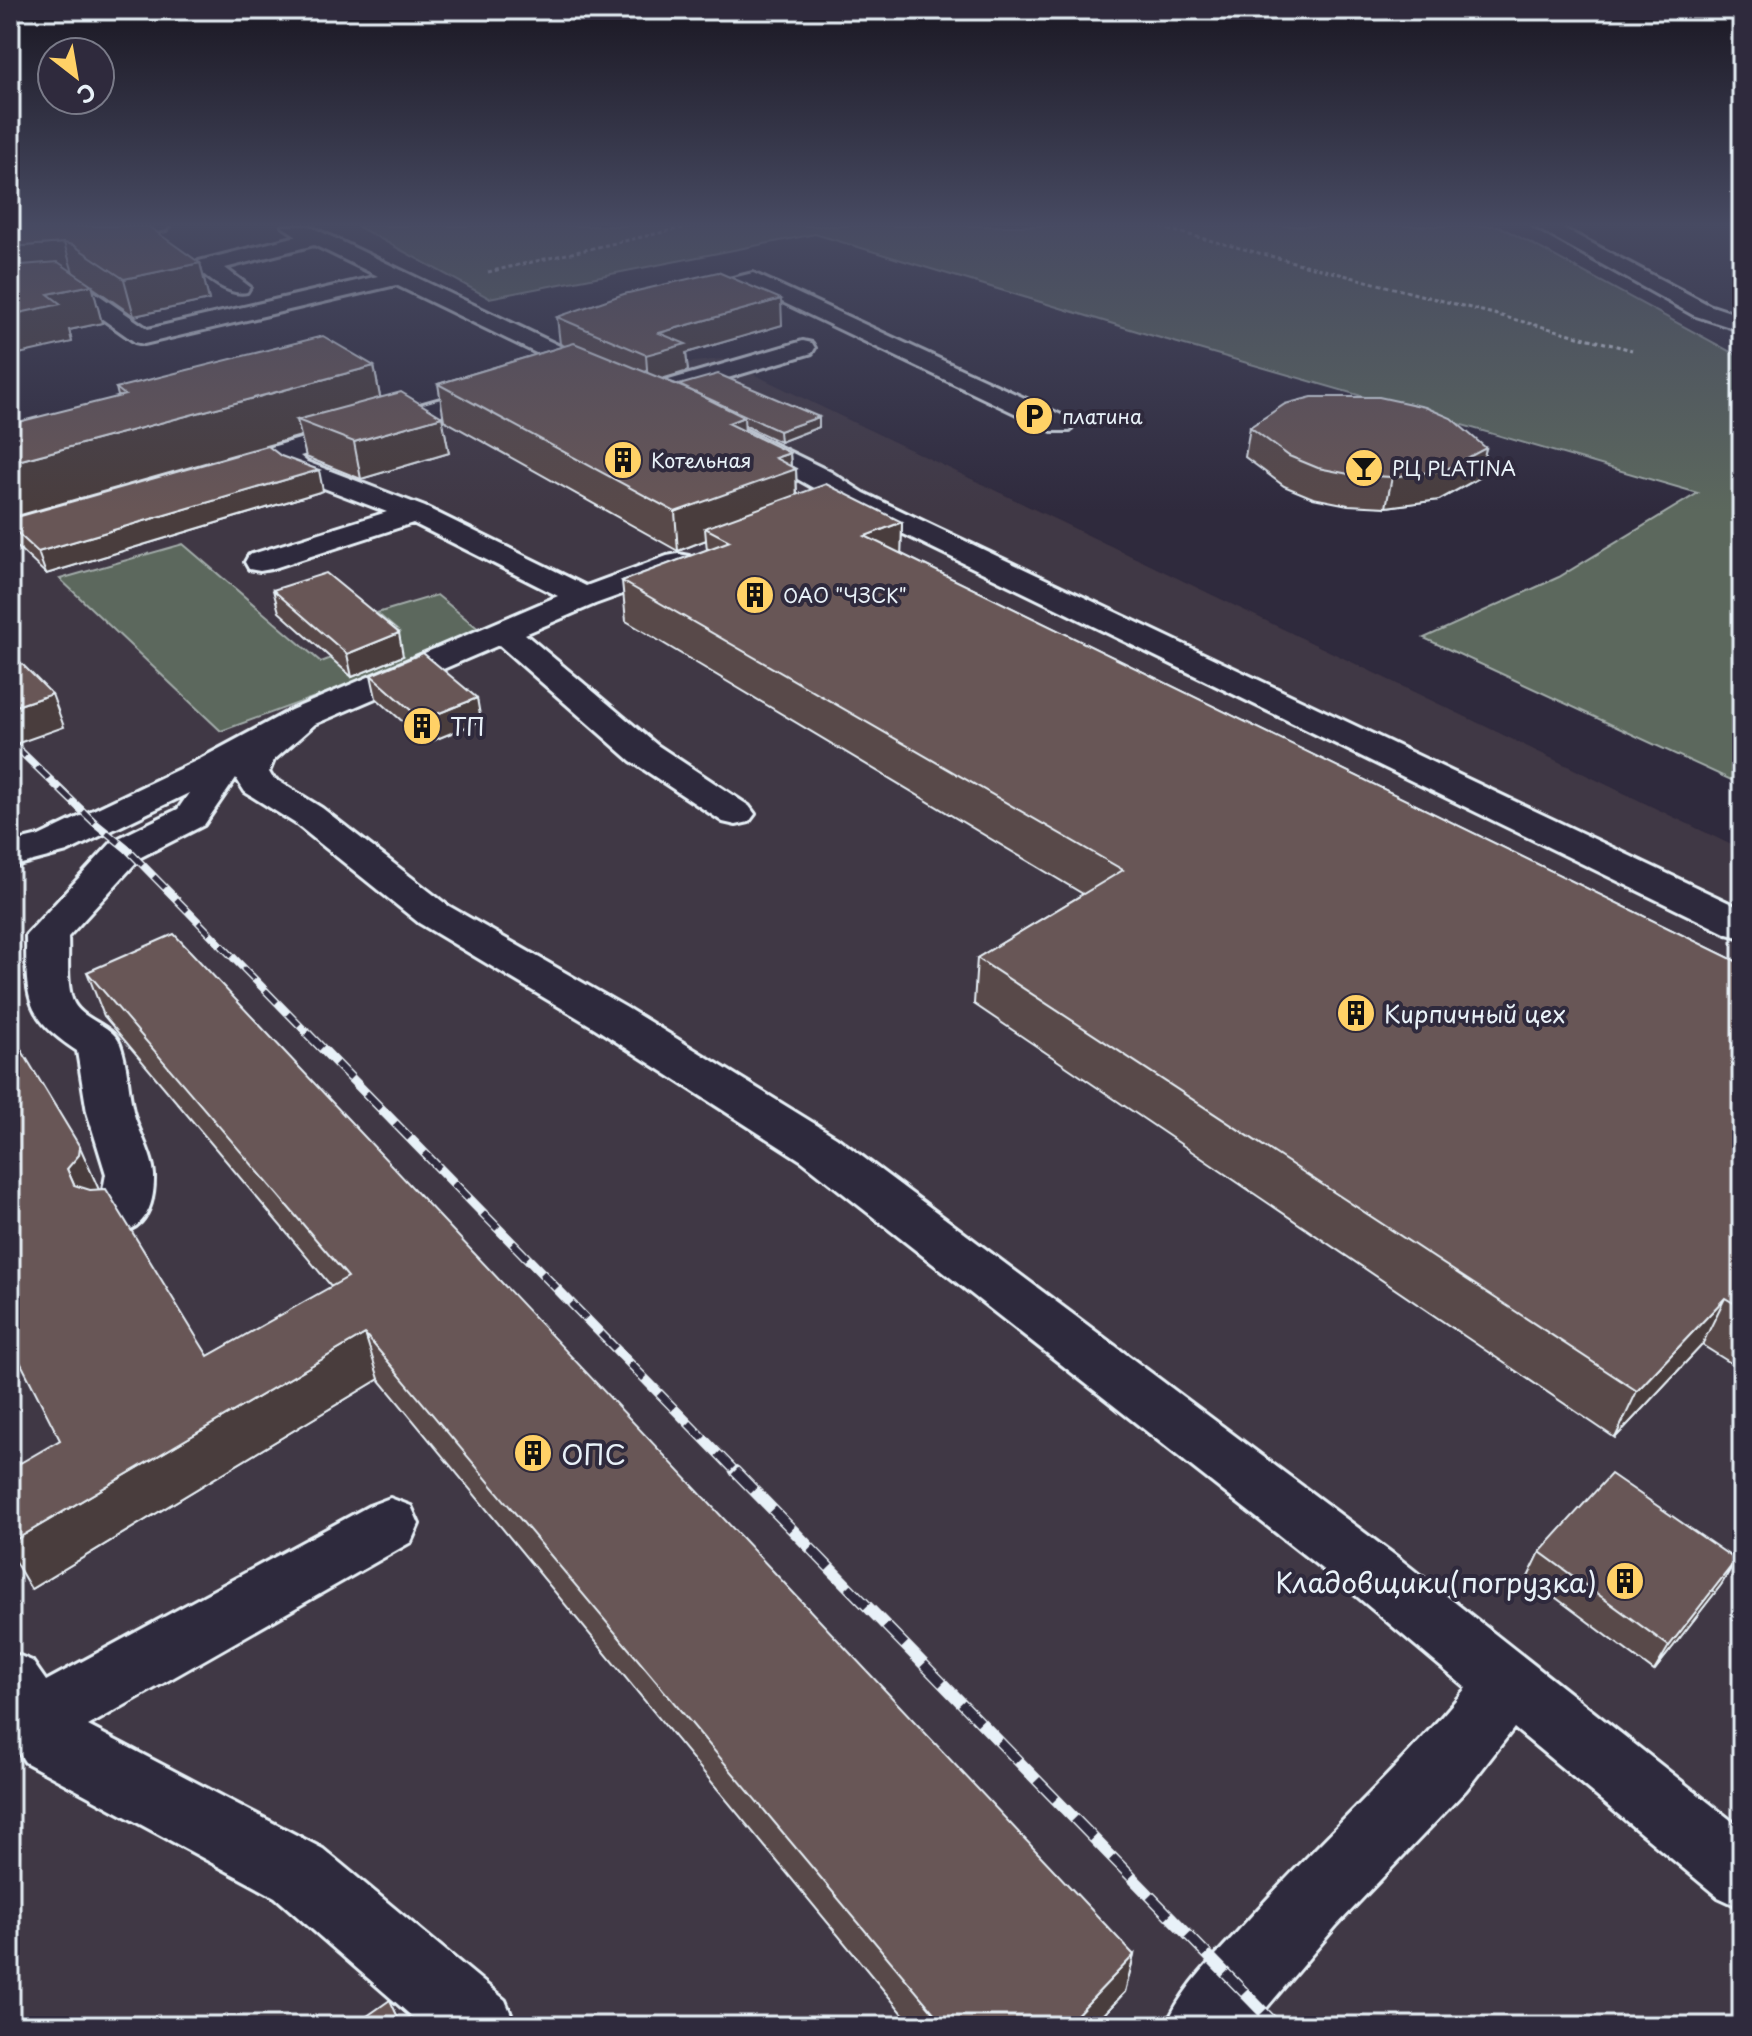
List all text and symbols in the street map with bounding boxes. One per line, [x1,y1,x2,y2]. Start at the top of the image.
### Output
north arrow [36,36,116,116]
text: С [71,76,103,113]
parking icon: платина [1013,395,1055,437]
place label: платина [1062,401,1143,431]
building icon: Котельная [602,439,644,481]
place label: Котельная [651,445,752,475]
bar icon: РЦ PLATINA [1343,447,1385,489]
place label: РЦ PLATINA [1392,453,1516,483]
building icon: ОАО "ЧЗСК" [734,574,776,616]
place label: ОАО "ЧЗСК" [783,580,907,610]
building icon: ТП [401,705,443,747]
place label: ТП [450,708,485,744]
building icon: Кирпичный цех [1335,992,1377,1034]
place label: Кирпичный цех [1384,995,1566,1031]
building icon: ОПС [512,1432,554,1474]
place label: ОПС [561,1432,626,1475]
place label: Кладовщики(погрузка) [1275,1560,1597,1603]
building icon: Кладовщики(погрузка) [1604,1560,1646,1602]

